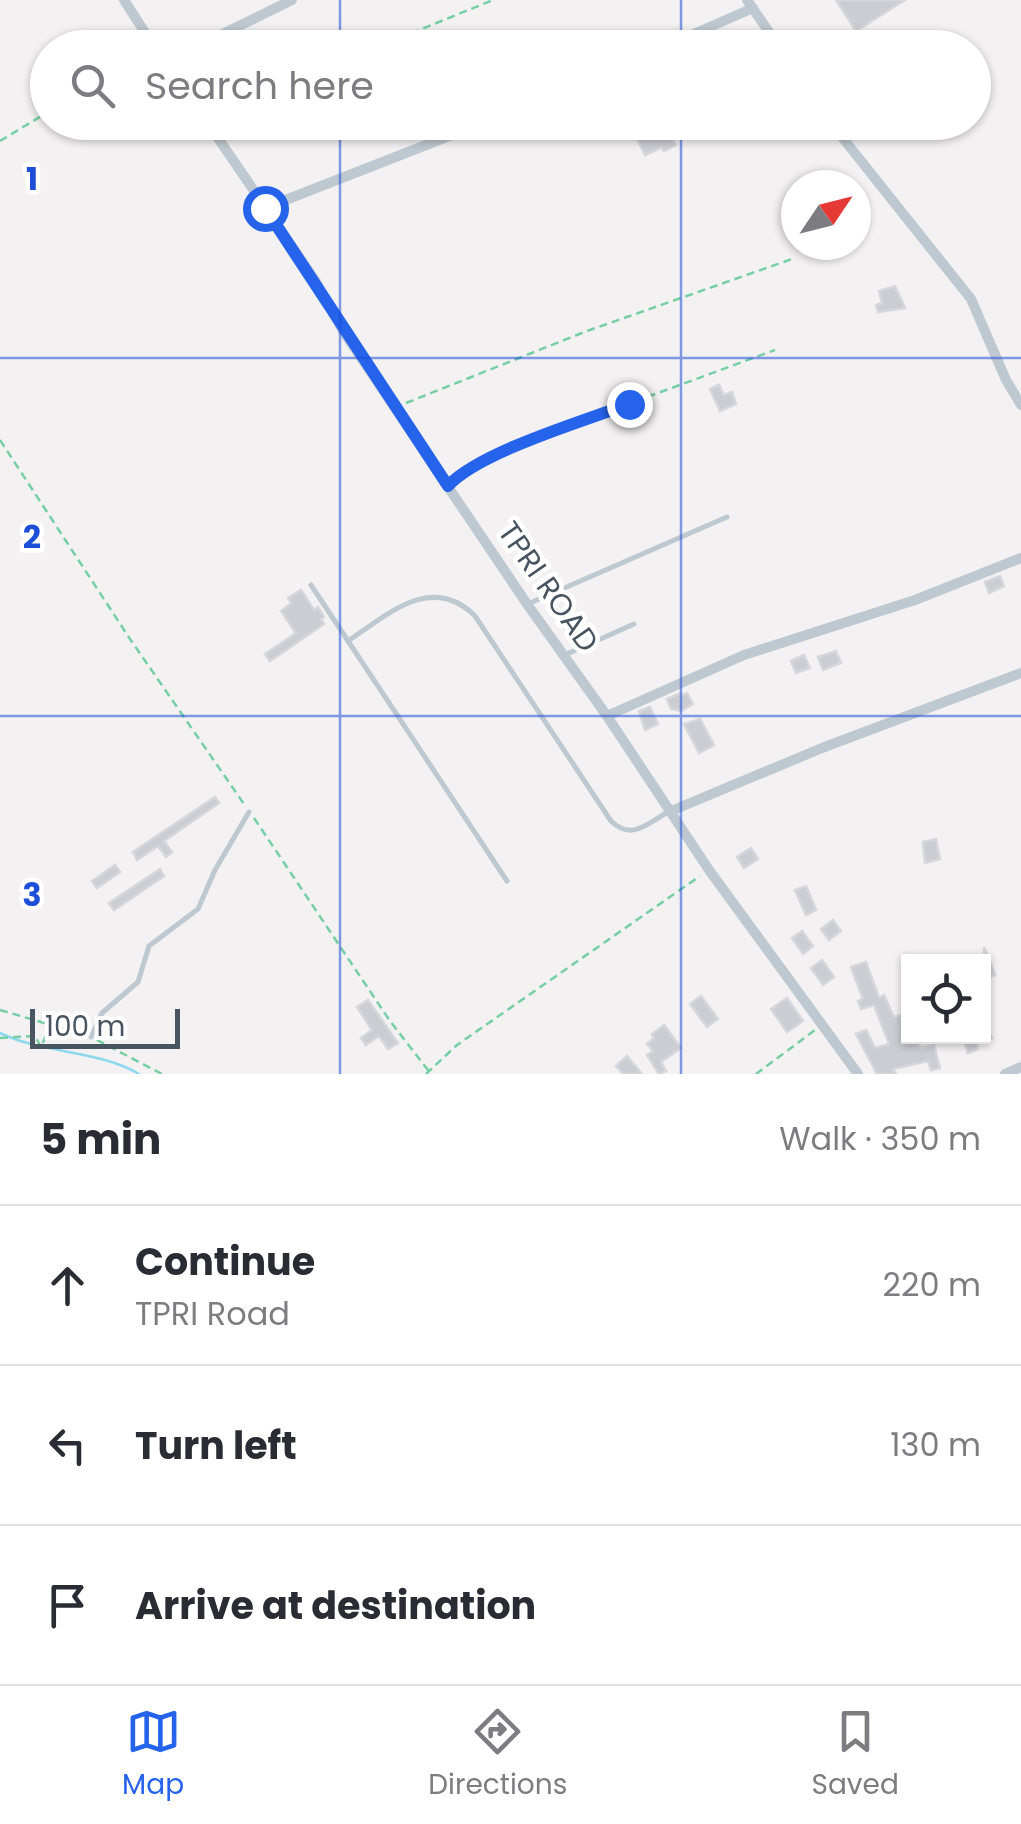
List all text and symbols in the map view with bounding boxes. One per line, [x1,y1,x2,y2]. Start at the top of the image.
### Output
search box [30,30,991,140]
icon: search [65,58,120,113]
text: Search here [145,59,374,112]
text: 1 [26,156,38,201]
north arrow [781,170,871,260]
route start [243,186,289,232]
route end [607,382,653,428]
street label: TPRI ROAD [488,513,609,661]
text: 2 [23,514,41,559]
text: 3 [22,872,42,917]
map controls [901,954,991,1044]
button: locate [901,954,991,1044]
scale bar [30,1004,180,1048]
text: 100 m [45,1007,125,1046]
text: 5 min [40,1110,161,1169]
text: Walk · 350 m [779,1116,981,1161]
text: Continue [135,1235,315,1288]
icon: ahead [40,1258,95,1313]
text: 220 m [883,1262,981,1307]
text: TPRI Road [135,1291,290,1336]
icon: left [40,1418,95,1473]
text: Turn left [135,1419,297,1472]
text: 130 m [890,1422,981,1467]
icon: arrive [40,1578,95,1633]
text: Arrive at destination [135,1579,536,1632]
tab: Map [122,1704,184,1806]
tab: Directions [428,1704,567,1806]
tab: Saved [812,1704,899,1806]

